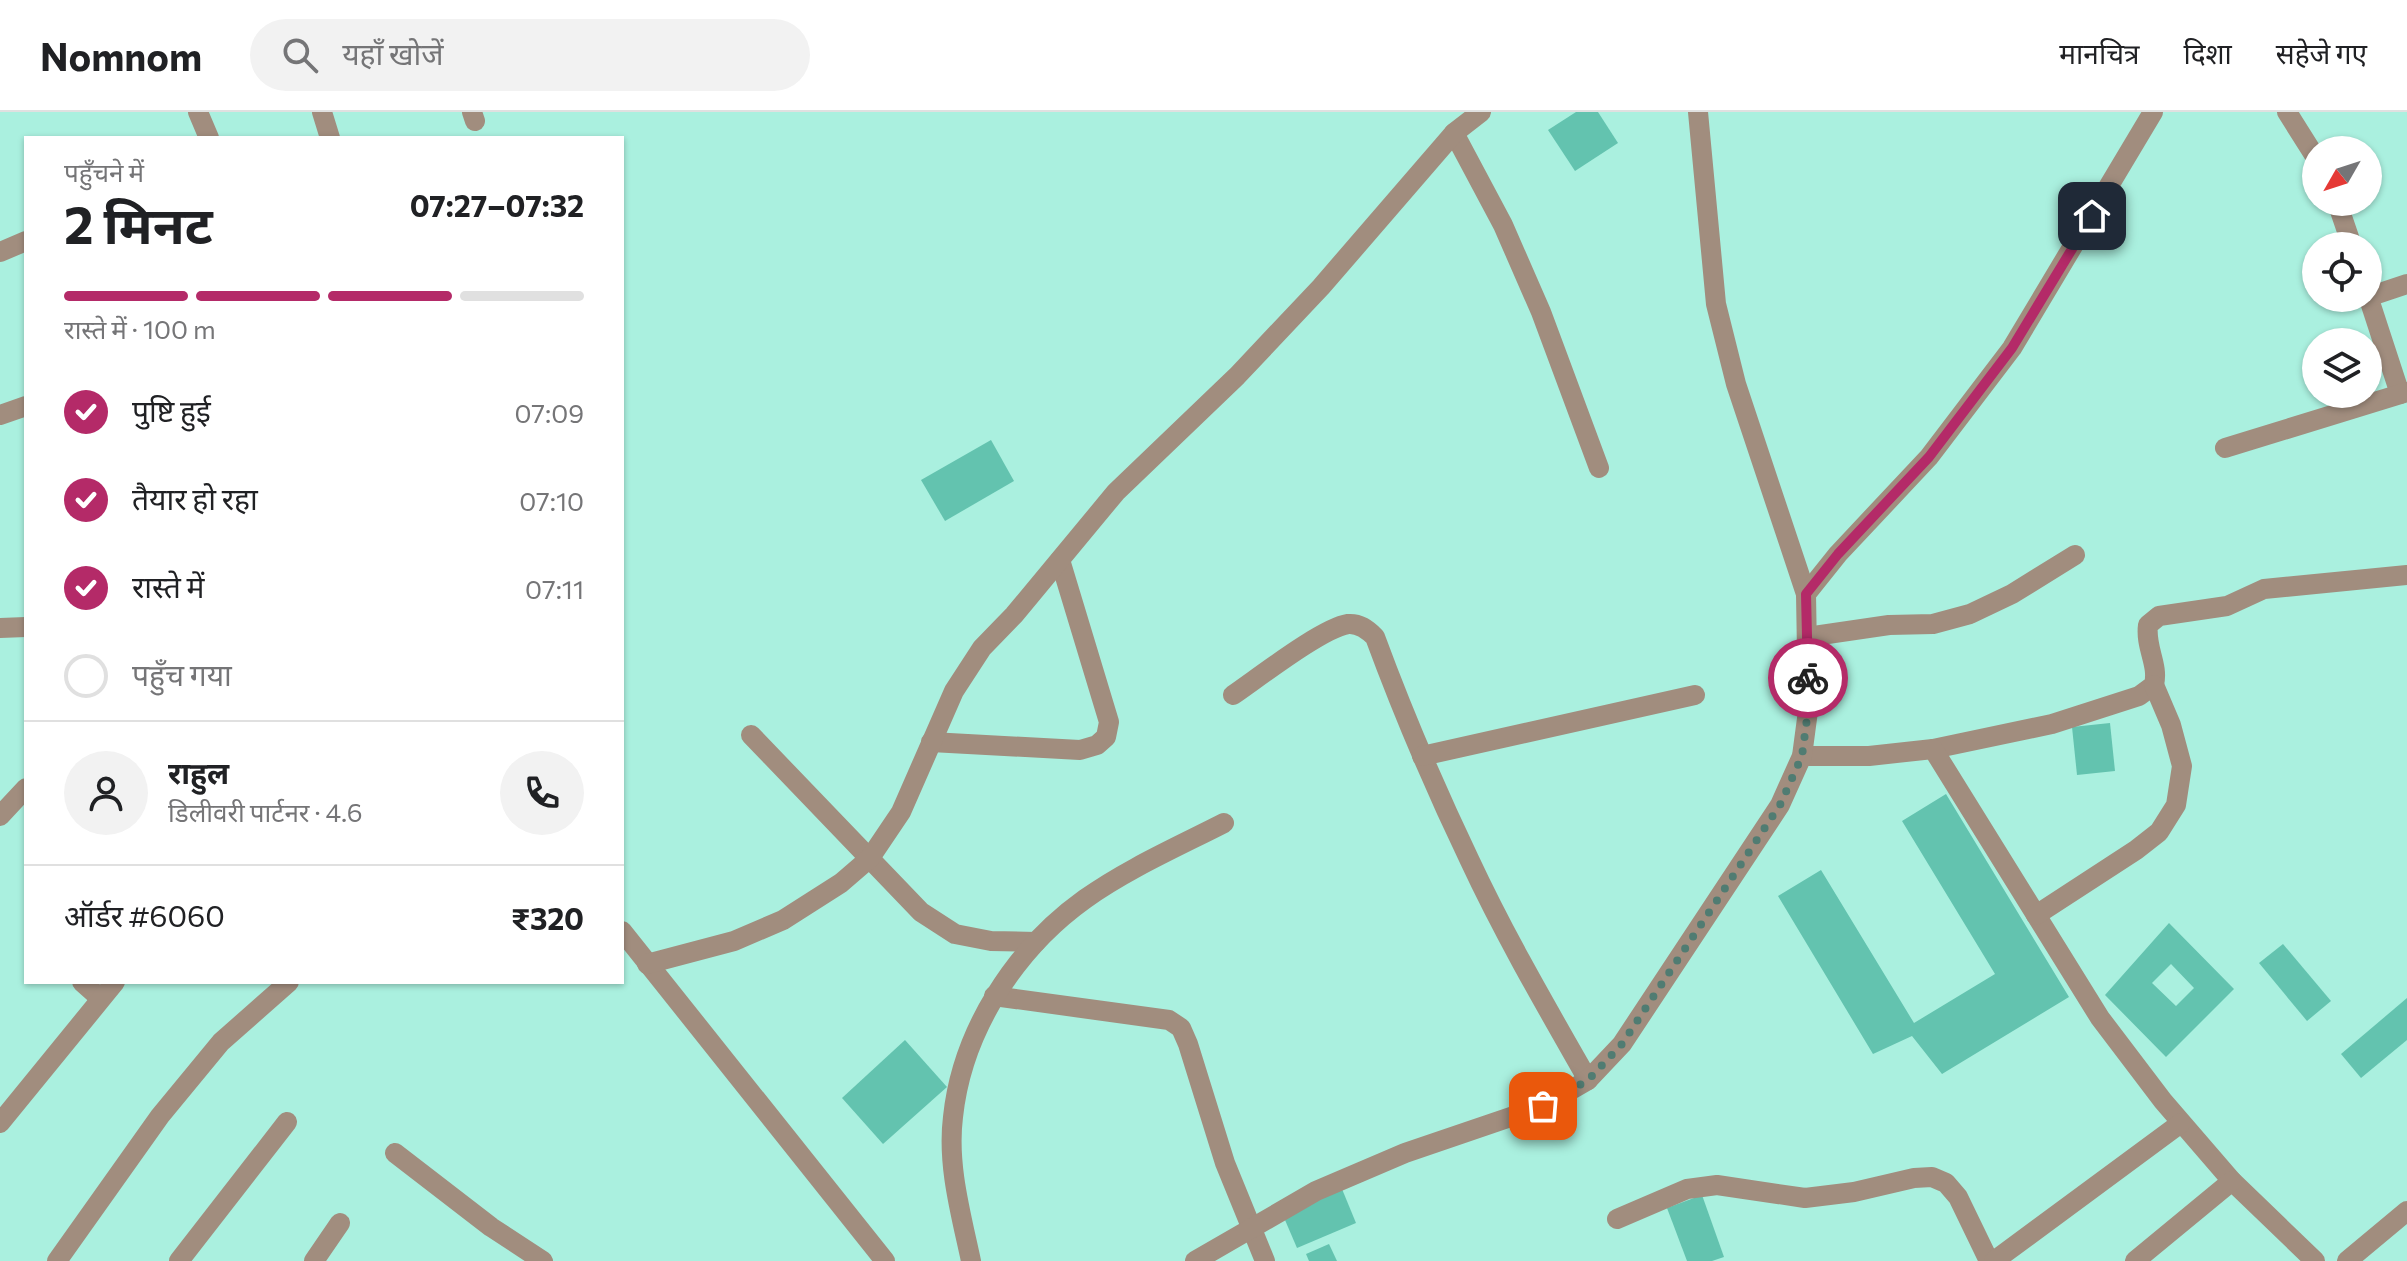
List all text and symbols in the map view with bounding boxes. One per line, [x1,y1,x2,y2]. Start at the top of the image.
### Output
search box [250,19,810,91]
text: Nomnom [40,32,202,79]
icon: search [278,33,322,77]
text: यहाँ खोजें [342,34,444,71]
text: मानचित्र [2059,36,2139,70]
text: दिशा [2183,36,2232,70]
text: सहेजे गए [2276,36,2367,70]
north arrow [2302,136,2382,216]
map controls [2302,136,2382,408]
text: पहुँचने में [64,156,144,187]
pin [2058,182,2126,250]
text: 07:27–07:32 [410,186,584,223]
text: 2 मिनट [64,191,213,255]
icon: home [2070,194,2114,238]
button: locate [2302,232,2382,312]
text: रास्ते में · 100 m [64,313,216,344]
button: layers [2302,328,2382,408]
icon: check [64,390,108,434]
text: पुष्टि हुई [132,391,211,428]
text: 07:09 [515,397,584,428]
icon: check [64,478,108,522]
text: तैयार हो रहा [132,479,258,516]
text: 07:10 [519,485,584,516]
icon: check [64,566,108,610]
text: रास्ते में [132,567,205,604]
text: 07:11 [525,573,584,604]
courier [1768,638,1848,718]
text: पहुँच गया [132,655,232,692]
icon: bike [1786,656,1830,700]
button: person [64,751,148,835]
button: phone [500,751,584,835]
text: राहुल [168,753,229,790]
text: डिलीवरी पार्टनर · 4.6 [168,796,362,827]
text: ऑर्डर #6060 [64,896,225,933]
text: ₹320 [511,899,584,936]
pin [1509,1072,1577,1140]
icon: bag [1521,1084,1565,1128]

